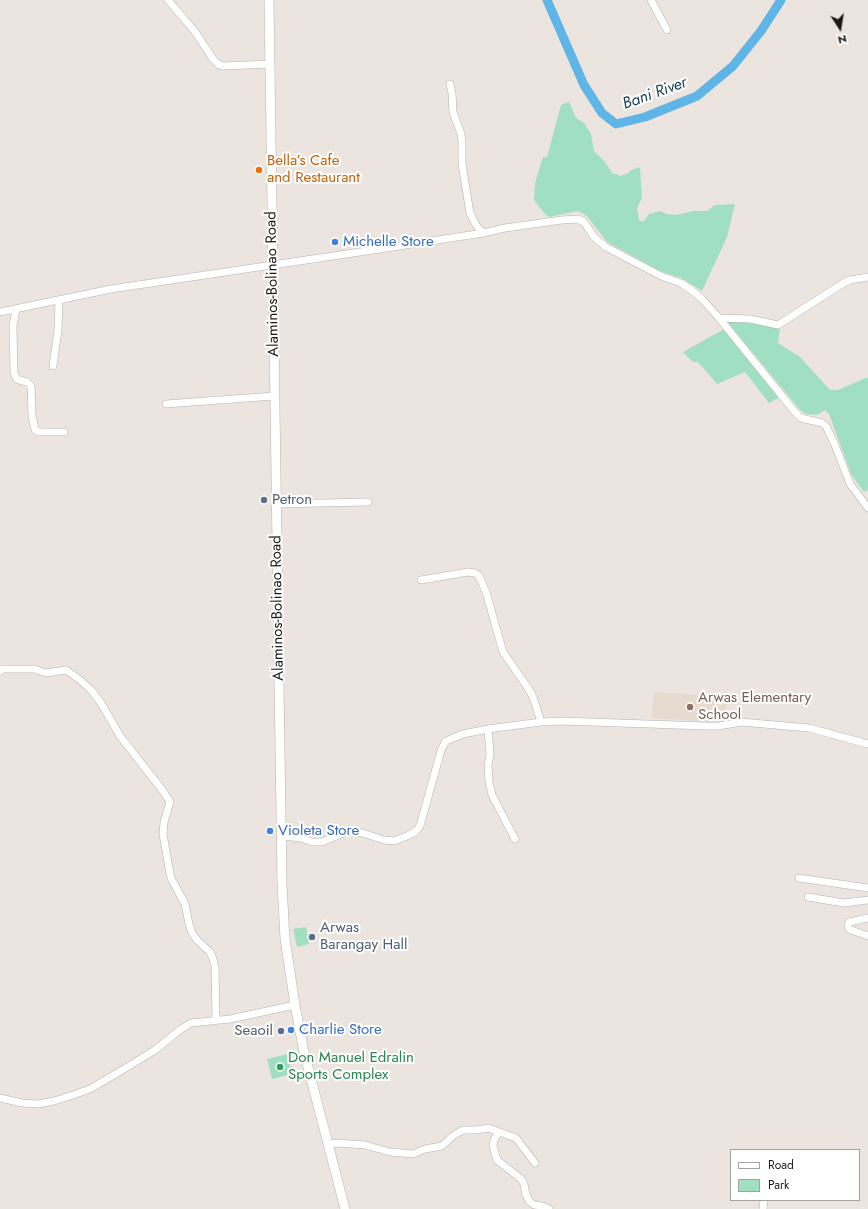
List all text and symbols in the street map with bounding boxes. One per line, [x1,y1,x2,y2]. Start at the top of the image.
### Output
north arrow [820,8,860,48]
text: N [837,31,848,48]
water label: Bani River [620,73,690,115]
place label: Bella’s Cafe and Restaurant [267,152,360,187]
marker: Bella’s Cafe and Restaurant [254,165,264,175]
street label: Alaminos-Bolinao Road [263,211,283,357]
place label: Michelle Store [343,233,434,251]
marker: Michelle Store [330,237,340,247]
place label: Petron [272,491,312,509]
marker: Petron [259,495,269,505]
street label: Alaminos-Bolinao Road [268,535,288,681]
place label: Arwas Elementary School [698,689,811,724]
marker: Arwas Elementary School [685,702,695,712]
place label: Violeta Store [278,822,359,840]
marker: Violeta Store [265,826,275,836]
place label: Arwas Barangay Hall [320,919,407,954]
marker: Arwas Barangay Hall [307,932,317,942]
place label: Charlie Store [299,1021,382,1039]
place label: Seaoil [234,1022,273,1040]
marker: Charlie Store [286,1025,296,1035]
marker: Seaoil [276,1026,286,1036]
place label: Don Manuel Edralin Sports Complex [288,1049,414,1084]
marker: Don Manuel Edralin Sports Complex [275,1062,285,1072]
legend [730,1149,860,1201]
text: Road [768,1156,794,1174]
text: Park [768,1176,789,1194]

